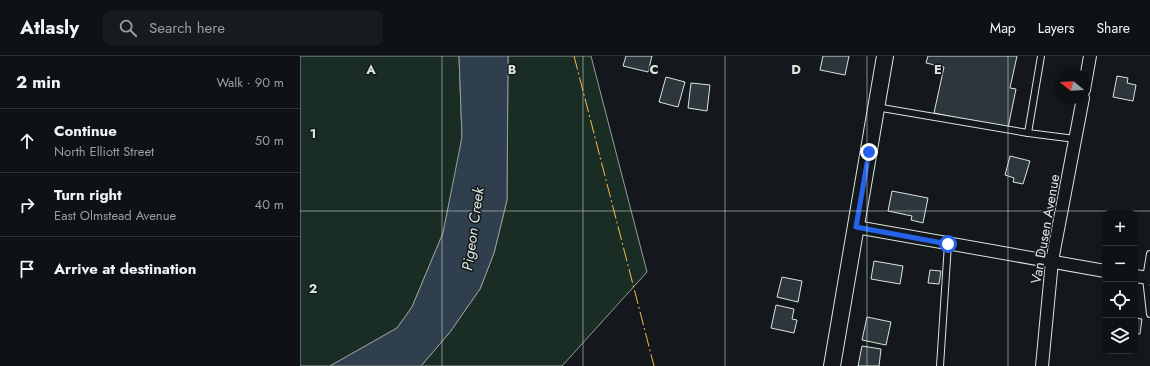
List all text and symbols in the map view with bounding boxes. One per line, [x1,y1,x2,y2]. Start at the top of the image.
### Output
search box [103,10,383,46]
text: Atlasly [20,14,79,41]
icon: search [117,17,139,39]
text: Search here [149,17,225,39]
text: Map [990,18,1016,38]
text: Layers [1038,18,1074,38]
text: Share [1096,18,1130,38]
text: A [365,60,376,79]
text: B [508,60,517,79]
text: C [649,60,659,79]
text: D [791,60,801,79]
text: E [934,60,942,79]
north arrow [1054,68,1090,104]
text: 2 min [16,70,61,94]
text: Walk · 90 m [216,73,284,92]
text: Continue [54,120,117,142]
text: 1 [310,124,316,143]
icon: ahead [16,130,38,152]
text: 50 m [255,131,284,150]
text: North Elliott Street [54,142,154,161]
route end [860,143,878,161]
street label: Van Dusen Avenue [1026,173,1064,285]
text: Turn right [54,184,122,206]
water label: Pigeon Creek [456,185,490,272]
icon: right [16,194,38,216]
text: 40 m [255,195,284,214]
text: East Olmstead Avenue [54,206,176,225]
map controls [1102,210,1138,354]
button: + [1102,210,1138,246]
route start [939,235,957,253]
button: − [1102,246,1138,282]
icon: arrive [16,258,38,280]
text: Arrive at destination [54,258,196,280]
text: 2 [309,279,317,298]
button: locate [1102,282,1138,318]
button: layers [1102,318,1138,354]

